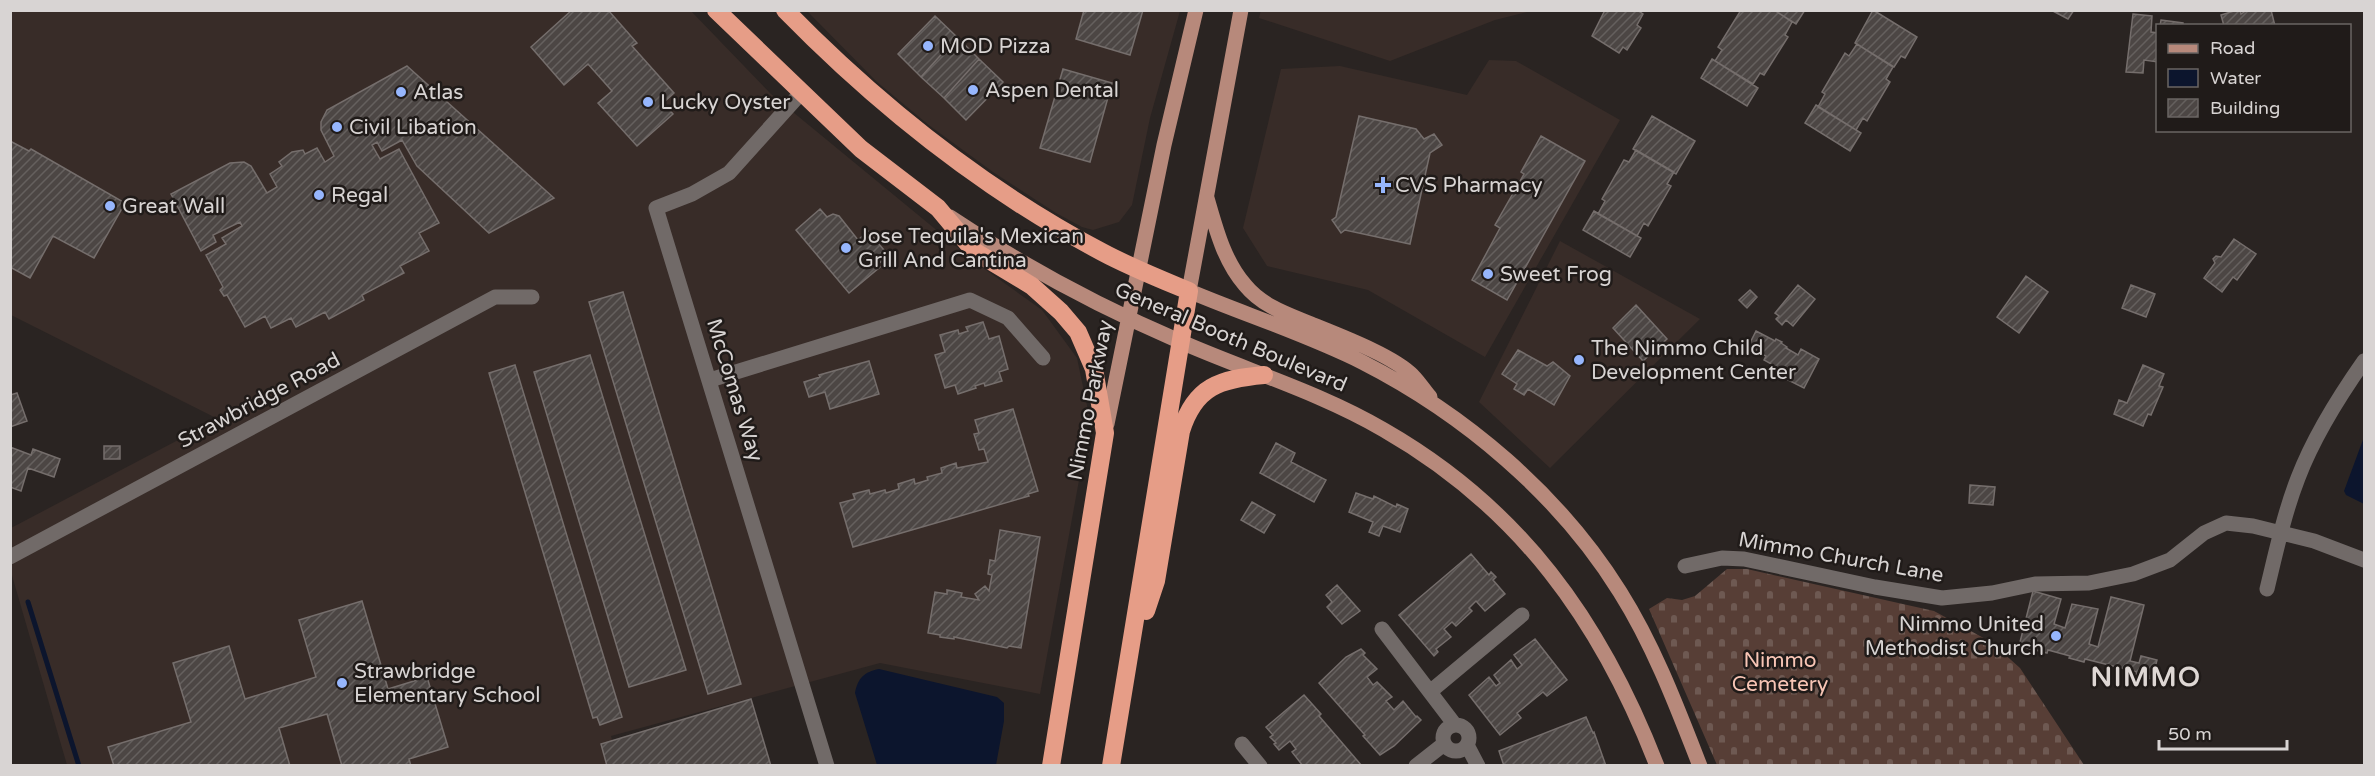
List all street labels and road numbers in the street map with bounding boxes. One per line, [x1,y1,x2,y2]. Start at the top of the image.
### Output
street label: General Booth Boulevard [1111,277,1351,398]
street label: McComas Way [701,316,768,465]
street label: Nimmo Parkway [1063,318,1118,482]
street label: Strawbridge Road [174,347,345,454]
street label: Mimmo Church Lane [1736,527,1946,588]

